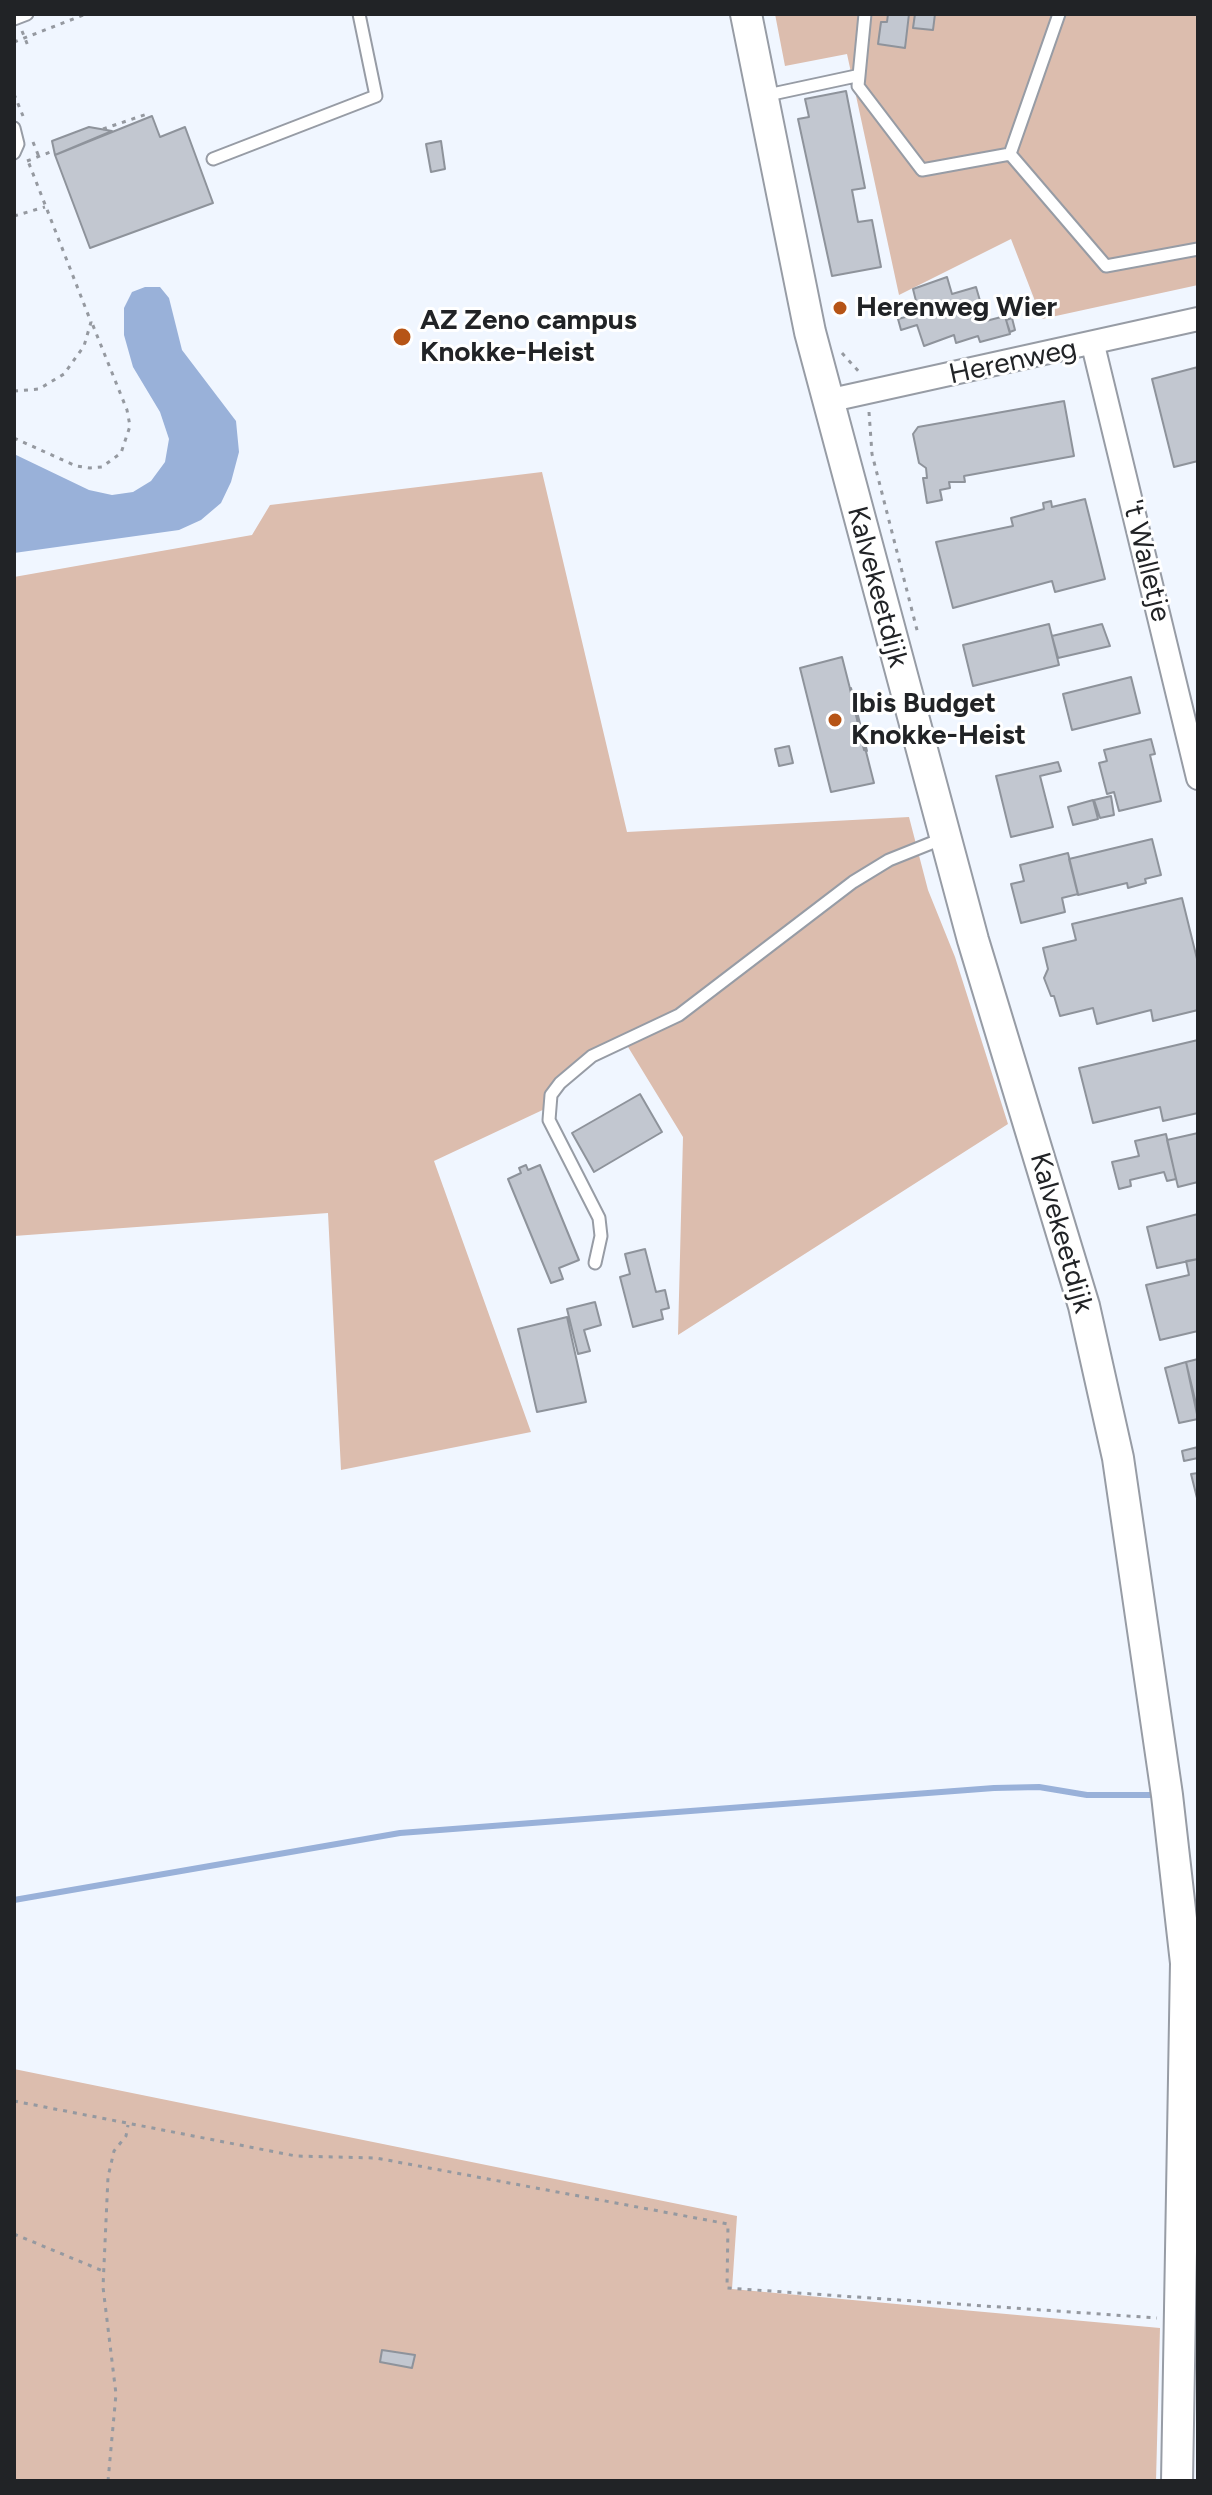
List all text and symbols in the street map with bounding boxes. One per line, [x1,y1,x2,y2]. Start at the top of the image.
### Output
place label: Herenweg Wier [856,291,1057,325]
marker: Herenweg Wier [831,299,849,317]
place label: AZ Zeno campus Knokke-Heist [420,304,637,370]
marker: AZ Zeno campus Knokke-Heist [391,326,413,348]
street label: Herenweg [946,332,1080,392]
street label: 't Walletje [1115,497,1177,625]
street label: Kalvekeetdijk [839,503,915,671]
place label: Ibis Budget Knokke-Heist [851,687,1026,753]
marker: Ibis Budget Knokke-Heist [826,711,844,729]
street label: Kalvekeetdijk [1022,1149,1100,1317]

